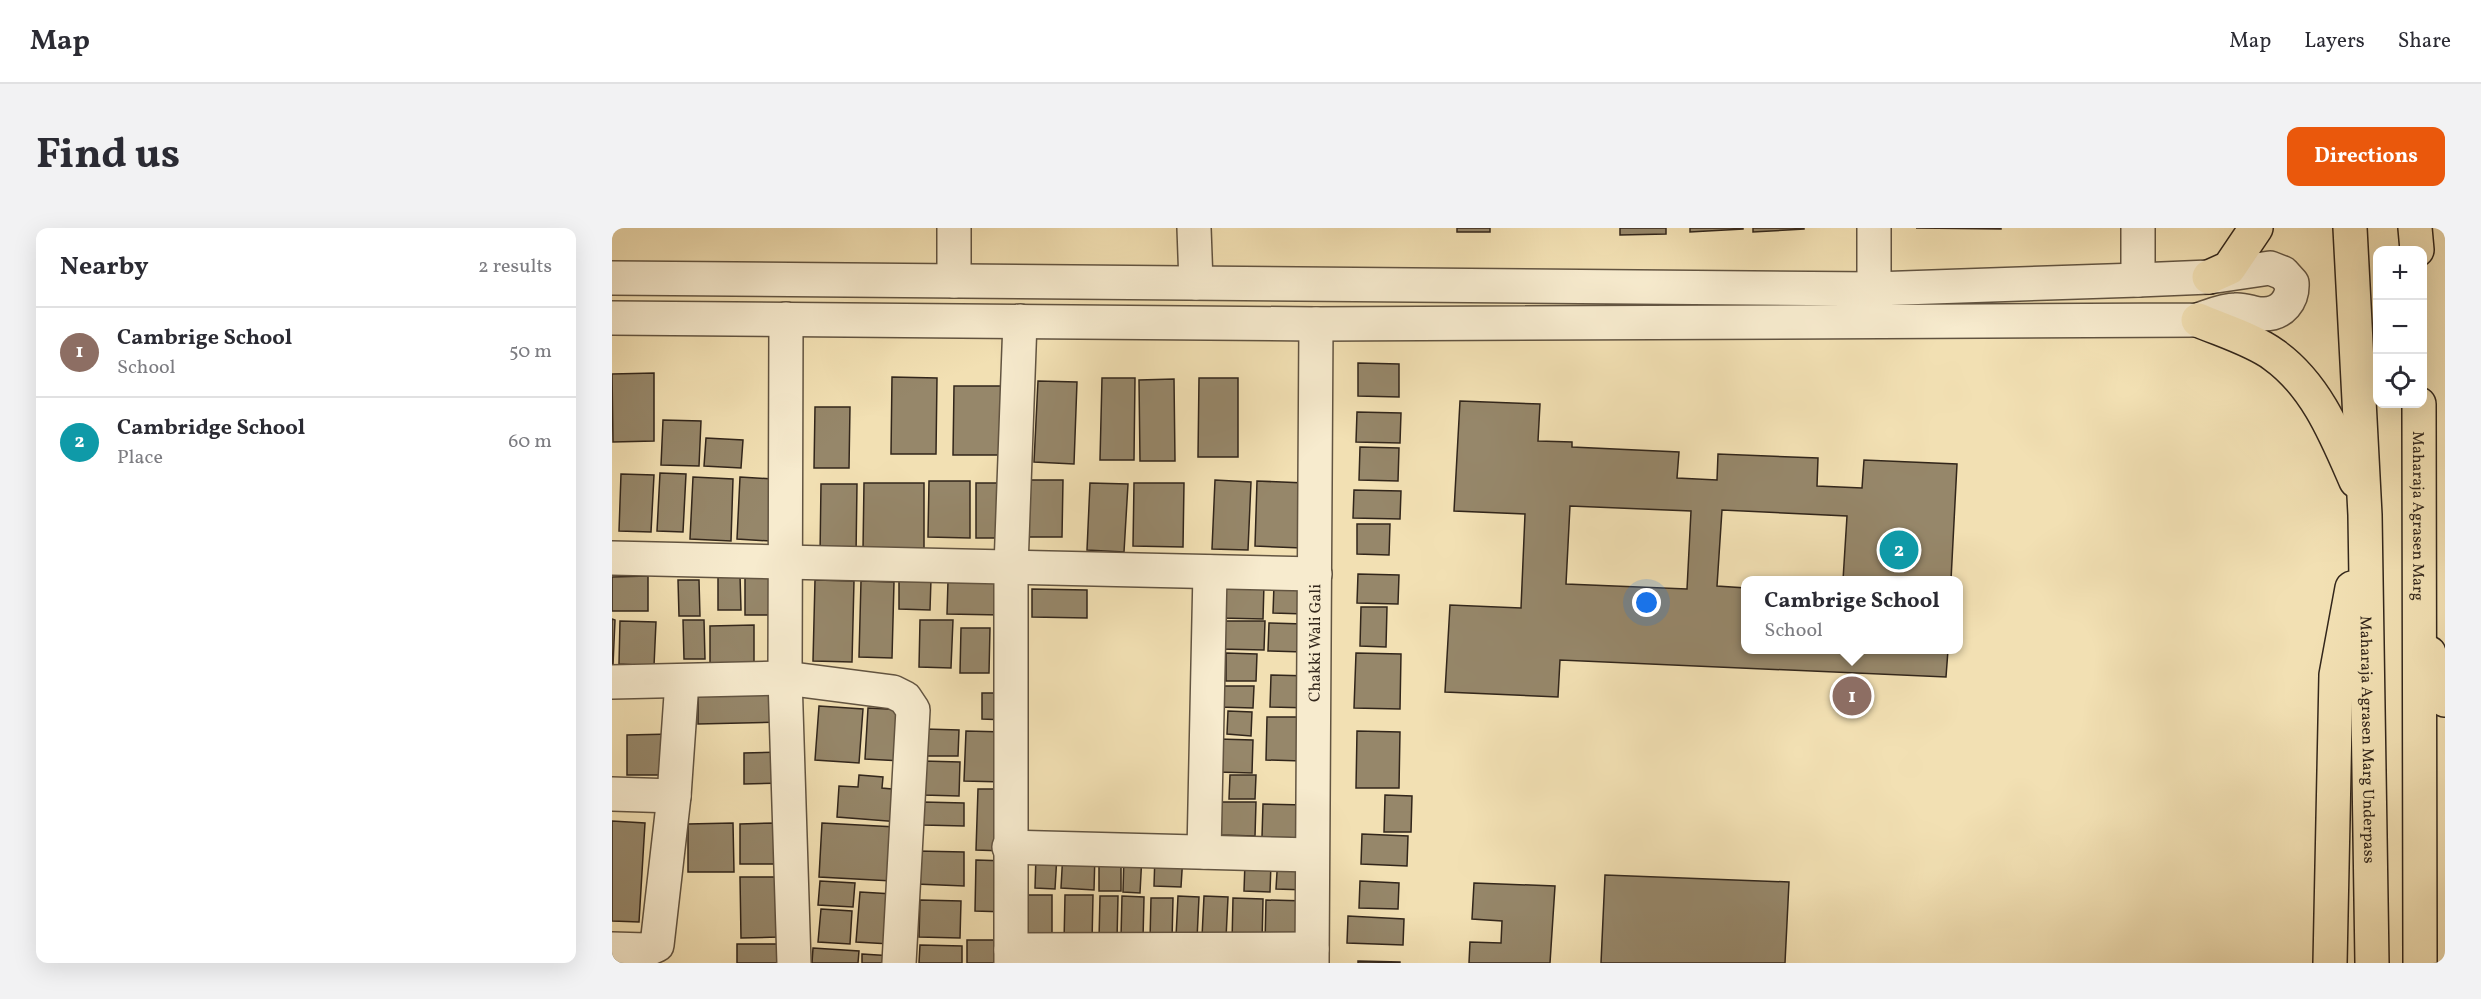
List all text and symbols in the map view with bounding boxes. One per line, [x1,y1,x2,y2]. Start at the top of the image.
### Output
text: Map [30,22,90,61]
text: Map [2229,27,2271,56]
text: Layers [2304,27,2365,56]
text: Share [2398,27,2451,56]
text: Find us [36,127,180,186]
button: Directions [2287,127,2445,186]
map controls [2373,246,2427,408]
button: + [2373,246,2427,300]
text: Nearby [60,249,149,285]
text: 2 results [478,253,552,281]
button: − [2373,300,2427,354]
text: Cambrige School [117,323,292,354]
text: 1 [75,338,84,366]
text: 50 m [509,338,552,366]
text: School [117,354,175,382]
button: locate [2373,354,2427,408]
text: Cambridge School [117,413,305,444]
text: 2 [74,428,85,456]
text: 60 m [508,428,552,456]
street label: Maharaja Agrasen Marg [2406,431,2428,601]
text: Place [117,444,163,472]
pin: 2 [1880,528,1918,572]
popup [1741,576,1963,654]
street label: Chakki Wali Gali [1305,584,1327,702]
text: Cambrige School [1764,586,1940,617]
your location [1632,588,1661,617]
street label: Maharaja Agrasen Marg Underpass [2354,616,2379,864]
text: School [1764,617,1823,645]
pin: 1 [1832,674,1872,718]

